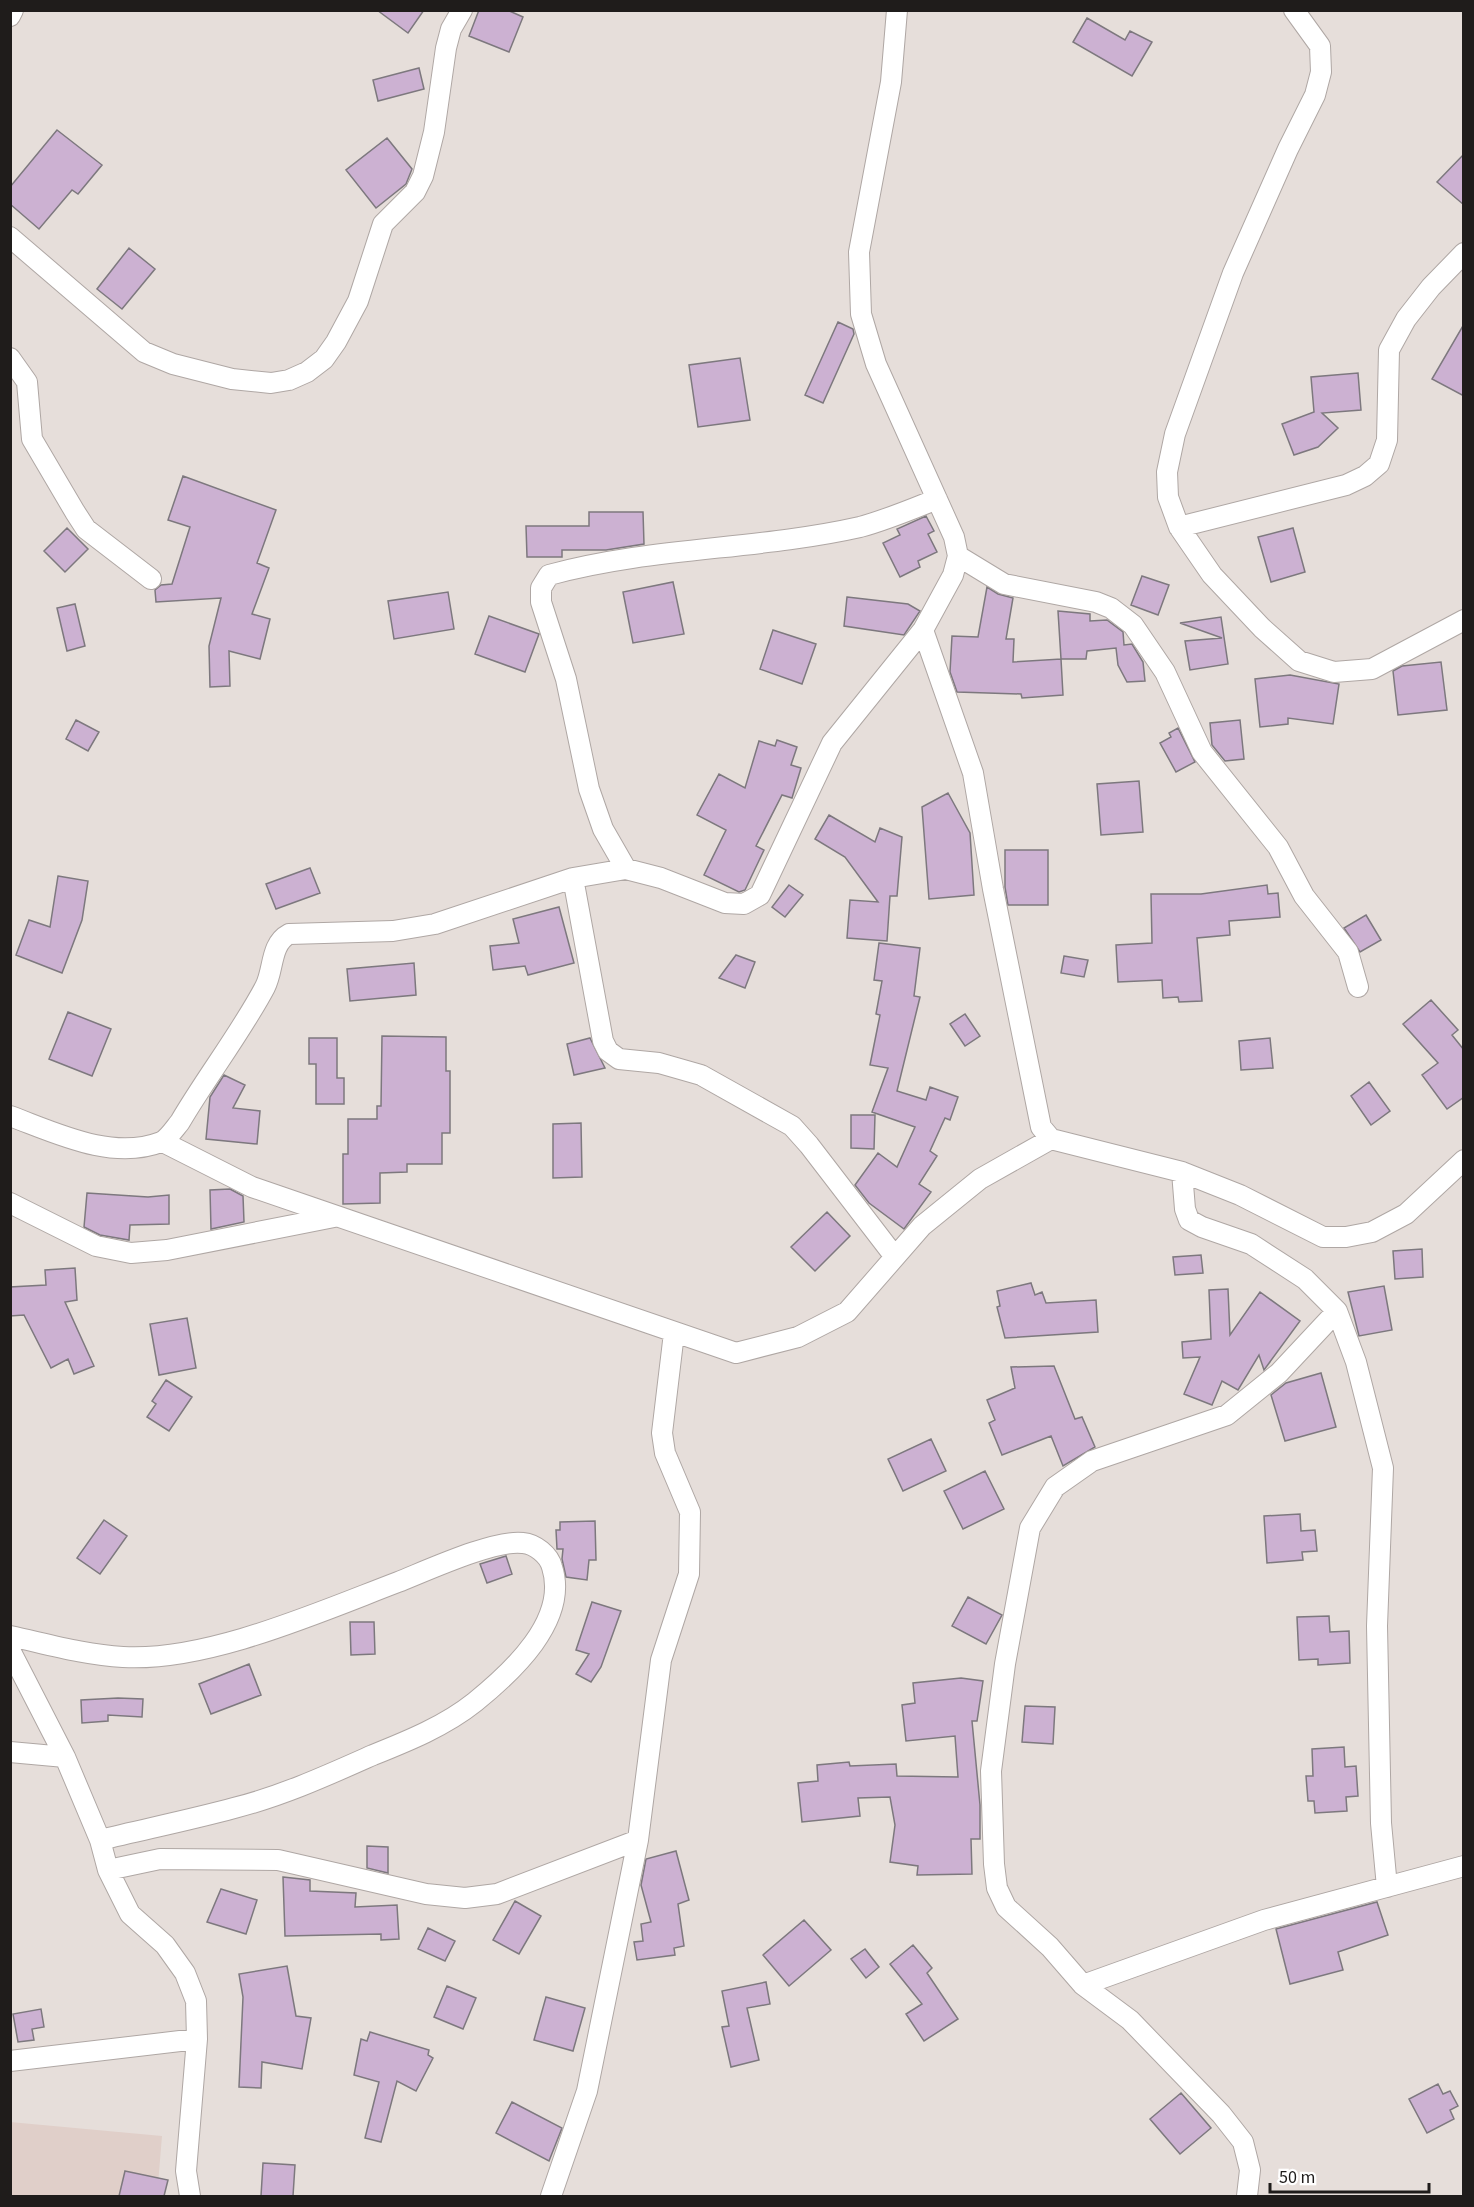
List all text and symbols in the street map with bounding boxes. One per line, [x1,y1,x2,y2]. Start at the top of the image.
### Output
scale bar [1270,2156,1429,2194]
text: 50 m [1279,2165,1315,2190]

